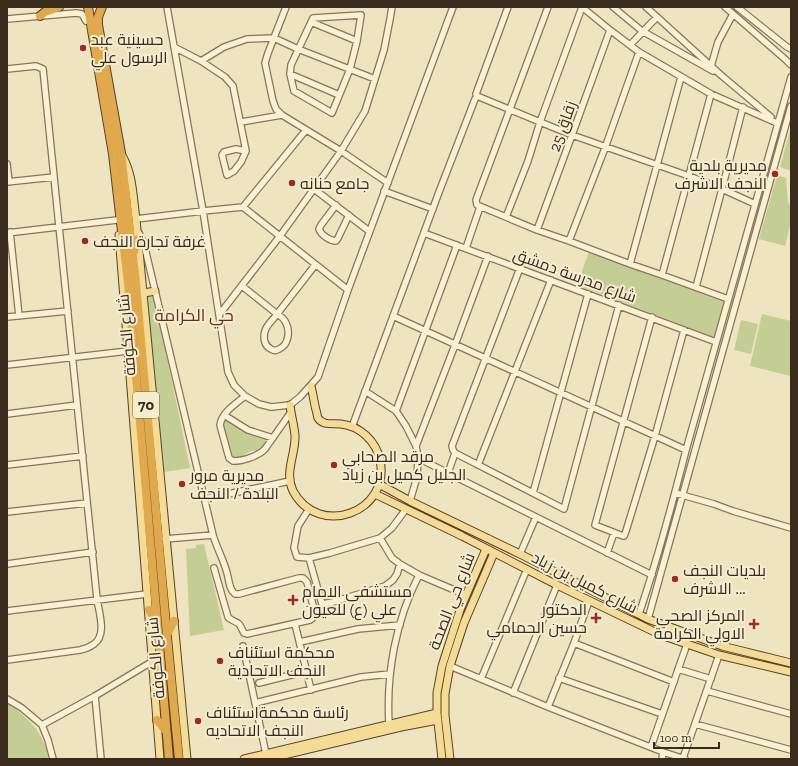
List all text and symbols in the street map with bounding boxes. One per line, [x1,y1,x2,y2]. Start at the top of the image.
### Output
place label: حسينية عبد الرسول علي [91,30,168,71]
marker: حسينية عبد الرسول علي [78,43,88,53]
street label: زقاق 25 [545,98,581,154]
place label: مديرية بلدية النجف الاشرف [675,156,767,193]
marker: مديرية بلدية النجف الاشرف [770,169,780,179]
place label: جامع حنانه [300,174,369,195]
marker: جامع حنانه [287,178,297,188]
place label: غرفة تجارة النجف [93,232,206,251]
marker: غرفة تجارة النجف [80,236,90,246]
street label: شارع مدرسة دمشق [510,244,639,308]
street label: شارع الكوفة [113,293,142,377]
district label: حي الكرامة [154,305,234,329]
road number: 70 [133,392,159,418]
place label: مرقد الصحابي الجليل كميل بن زياد [342,447,466,485]
marker: مرقد الصحابي الجليل كميل بن زياد [329,460,339,470]
place label: مديرية مرور البلدة / النجف [189,466,279,503]
marker: مديرية مرور البلدة / النجف [177,479,187,489]
street label: شارع كميل بن زياد [528,548,641,619]
street label: شارع حي الصحة [424,550,482,654]
place label: بلديات النجف الاشرف ... [683,561,766,598]
marker: بلديات النجف الاشرف ... [670,574,680,584]
place label: مستشفى الامام علي (ع) للعيون [302,582,412,623]
marker: مستشفى الامام علي (ع) للعيون [287,594,299,606]
place label: الدكتور حسين الحمامي [487,600,587,641]
place label: المركز الصحي الاولي الكرامة [654,606,745,647]
marker: الدكتور حسين الحمامي [590,612,602,624]
street label: شارع الكوفة [142,616,171,700]
marker: المركز الصحي الاولي الكرامة [748,618,760,630]
place label: محكمة استئناف النجف الاتحادية [228,643,335,680]
marker: محكمة استئناف النجف الاتحادية [215,656,225,666]
place label: رئاسة محكمةاستئناف النجف الاتحاديه [206,703,349,740]
marker: رئاسة محكمةاستئناف النجف الاتحاديه [193,716,203,726]
scale bar [654,724,719,750]
text: 100 m [660,731,692,745]

